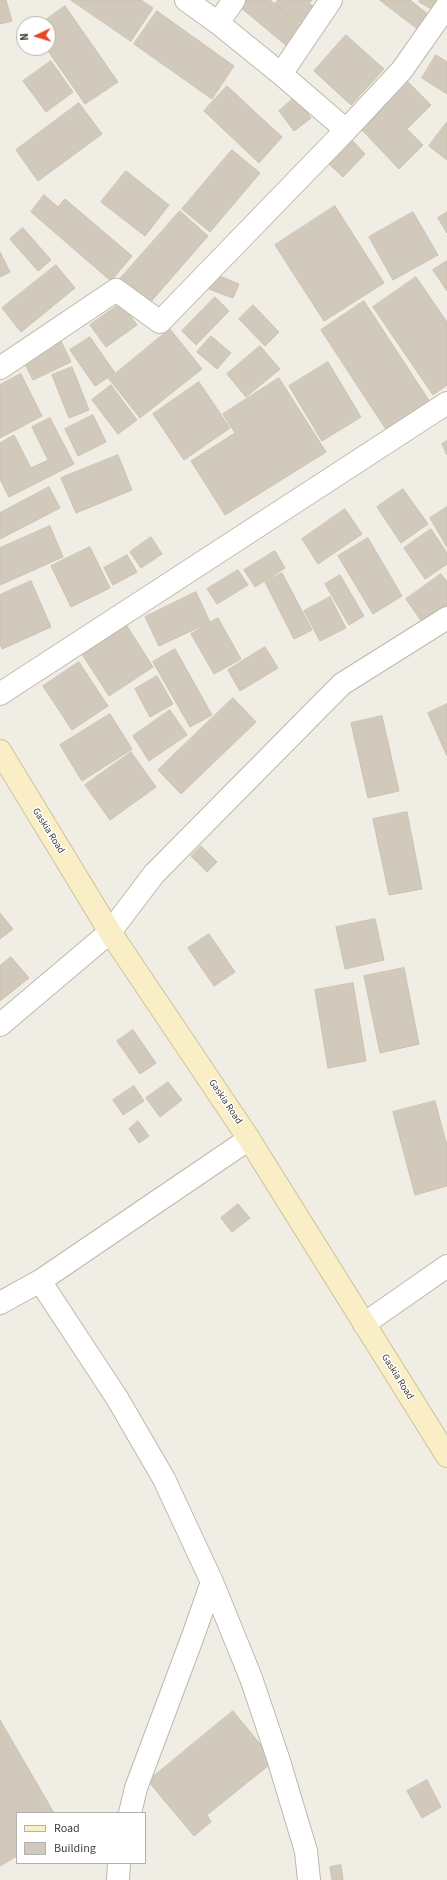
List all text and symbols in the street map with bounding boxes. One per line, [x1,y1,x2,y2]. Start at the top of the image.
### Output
north arrow [16,16,56,56]
text: N [17,33,32,41]
street label: Gaskia Road [29,806,67,856]
street label: Gaskia Road [206,1077,244,1127]
street label: Gaskia Road [378,1352,416,1402]
legend [16,1812,146,1864]
text: Road [54,1820,80,1837]
text: Building [54,1840,96,1857]

